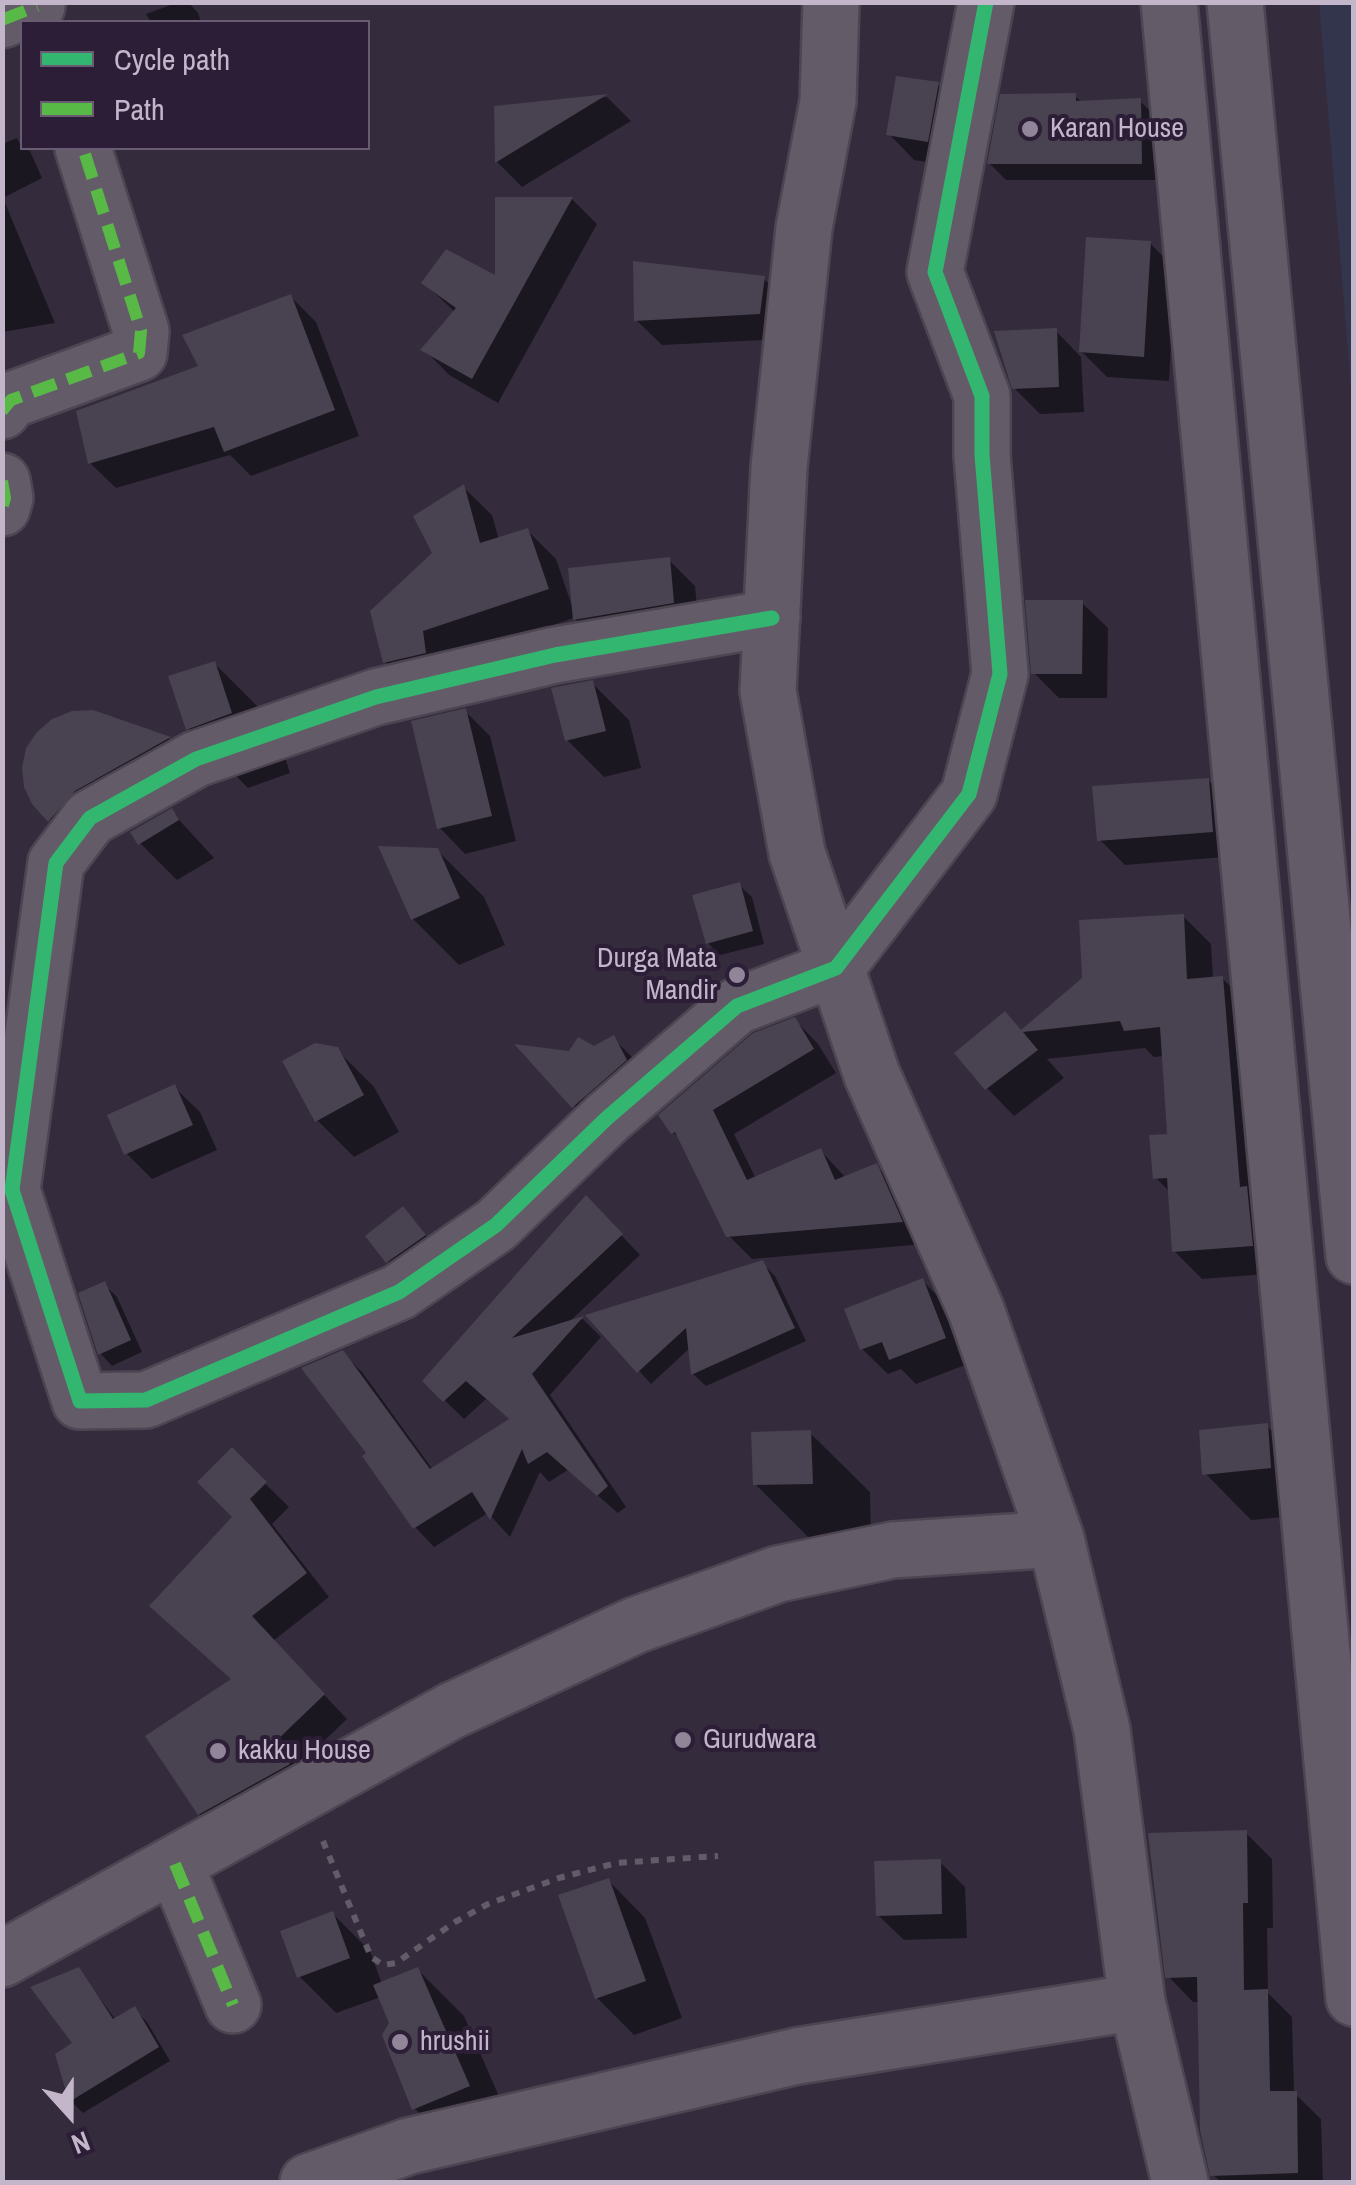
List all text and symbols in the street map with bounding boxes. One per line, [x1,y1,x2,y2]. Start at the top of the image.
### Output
legend [20,20,370,150]
text: Cycle path [114,39,230,79]
text: Path [114,89,165,129]
place label: Karan House [1050,112,1184,146]
marker: Karan House [1019,118,1041,140]
place label: Durga Mata Mandir [597,942,717,1008]
marker: Durga Mata Mandir [726,964,748,986]
place label: Gurudwara [703,1723,817,1757]
marker: Gurudwara [672,1729,694,1751]
place label: kakku House [238,1734,371,1768]
marker: kakku House [207,1740,229,1762]
place label: hrushii [420,2025,490,2059]
marker: hrushii [389,2031,411,2053]
north arrow [20,2065,120,2165]
text: N [66,2122,95,2164]

